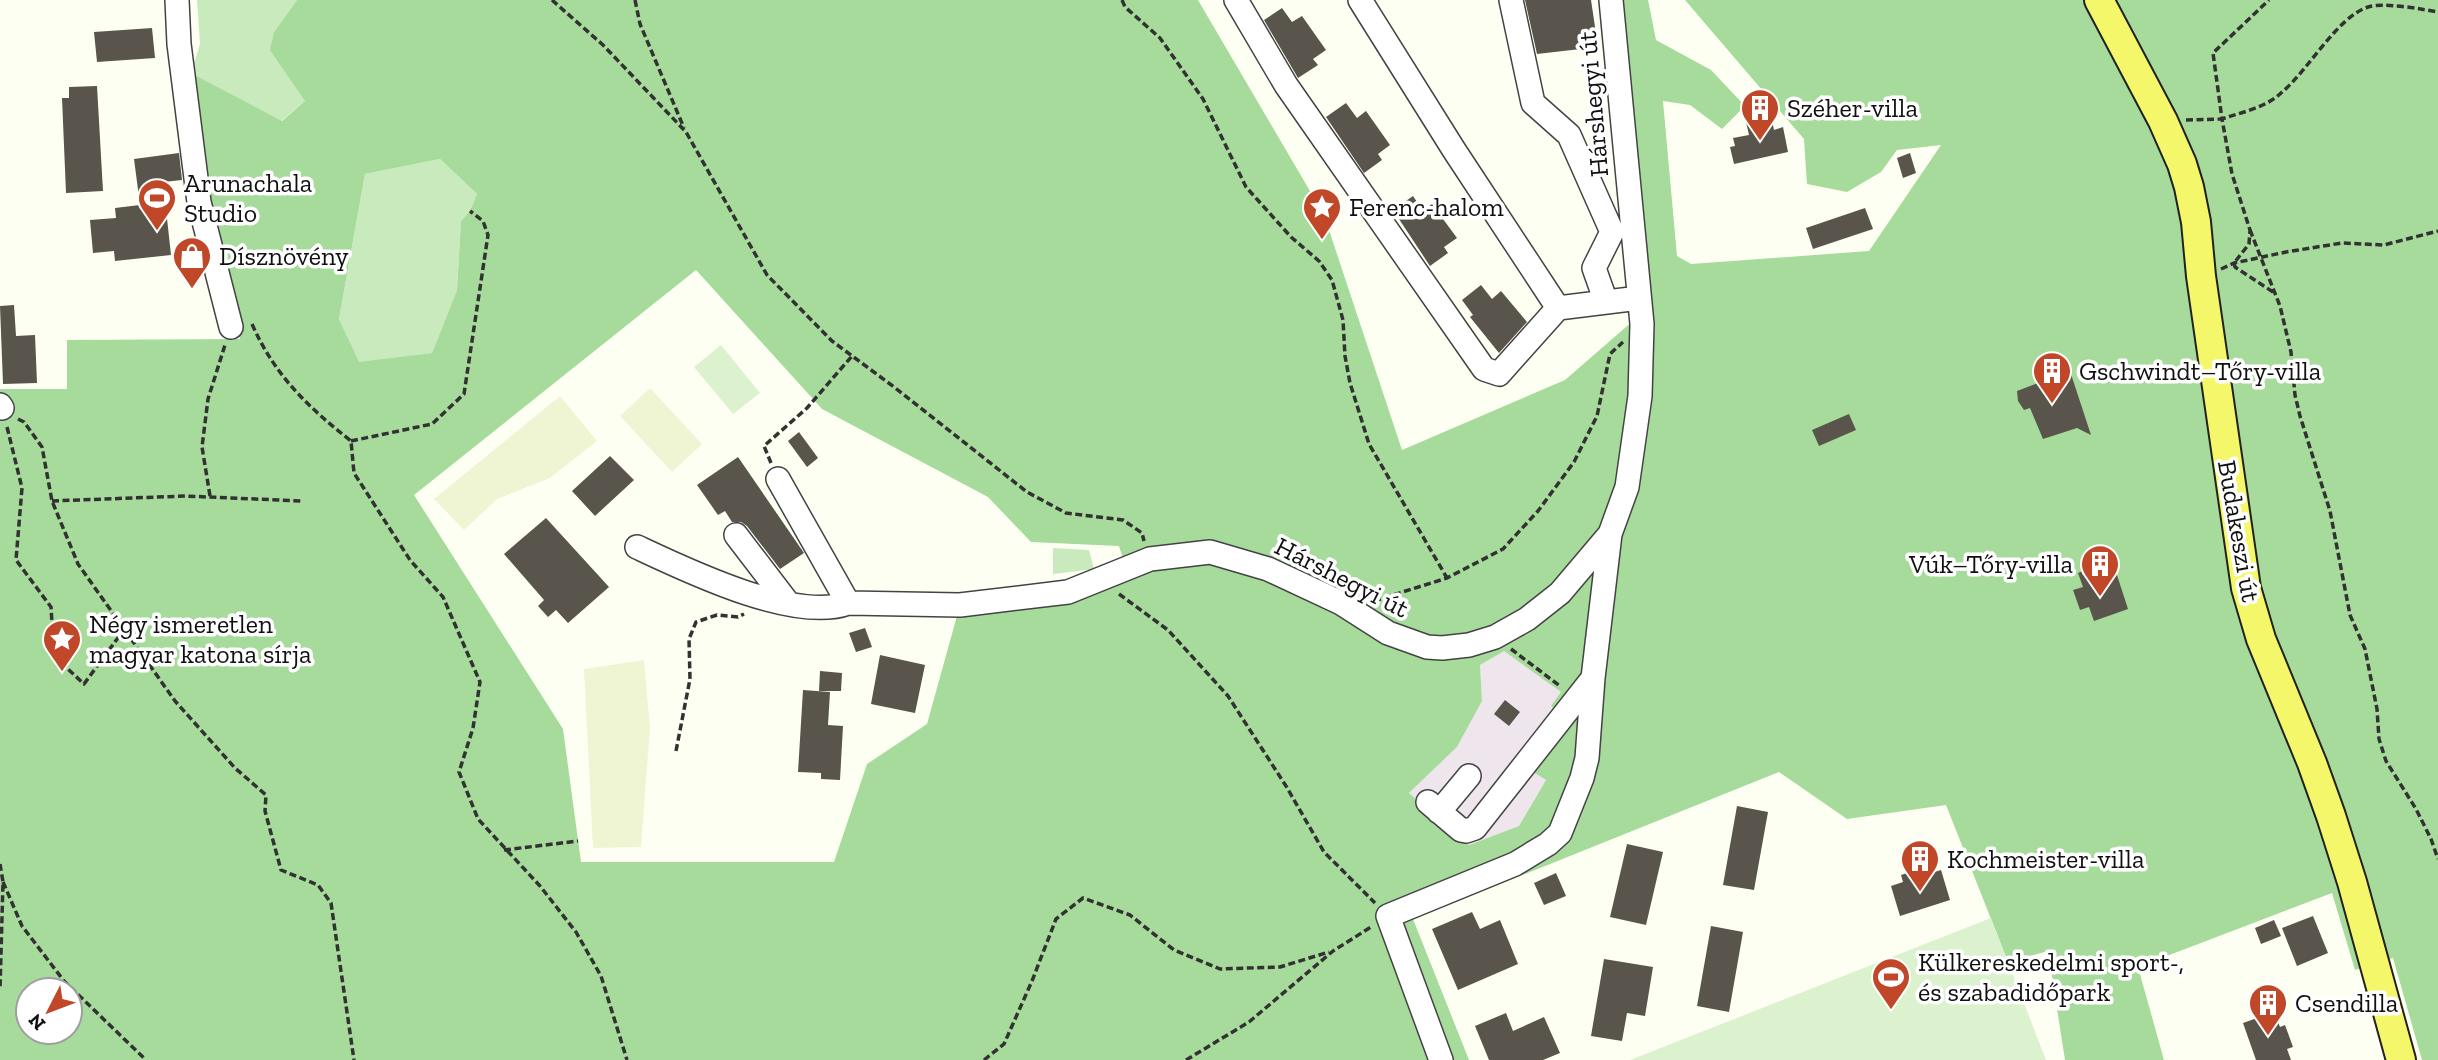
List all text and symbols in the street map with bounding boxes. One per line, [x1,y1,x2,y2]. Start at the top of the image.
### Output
street label: Hárshegyi út [1571,30,1615,178]
building icon: Széher-villa [1739,87,1781,142]
place label: Széher-villa [1787,92,1918,124]
place label: Arunachala Studio [184,167,313,229]
sports icon: Arunachala Studio [136,177,178,232]
place icon: Ferenc-halom [1301,186,1343,241]
place label: Ferenc-halom [1349,191,1504,223]
shop icon: Dísznövény [171,235,213,290]
place label: Dísznövény [219,240,349,272]
building icon: Gschwindt–Tőry-villa [2031,350,2073,405]
place label: Gschwindt–Tőry-villa [2079,355,2322,387]
street label: Budakeszi út [2211,458,2267,605]
street label: Hárshegyi út [1270,530,1415,625]
building icon: Vúk–Tőry-villa [2079,543,2121,598]
place label: Vúk–Tőry-villa [1908,548,2073,580]
place label: Négy ismeretlen magyar katona sírja [89,608,312,670]
place icon: Négy ismeretlen magyar katona sírja [41,618,83,673]
building icon: Kochmeister-villa [1899,838,1941,893]
place label: Kochmeister-villa [1947,843,2145,875]
place label: Külkereskedelmi sport-, és szabadidőpark [1918,946,2184,1008]
sports icon: Külkereskedelmi sport-, és szabadidőpark [1870,956,1912,1011]
north arrow [14,976,84,1046]
building icon: Csendilla [2247,982,2289,1037]
place label: Csendilla [2295,987,2399,1019]
text: N [23,1009,50,1035]

